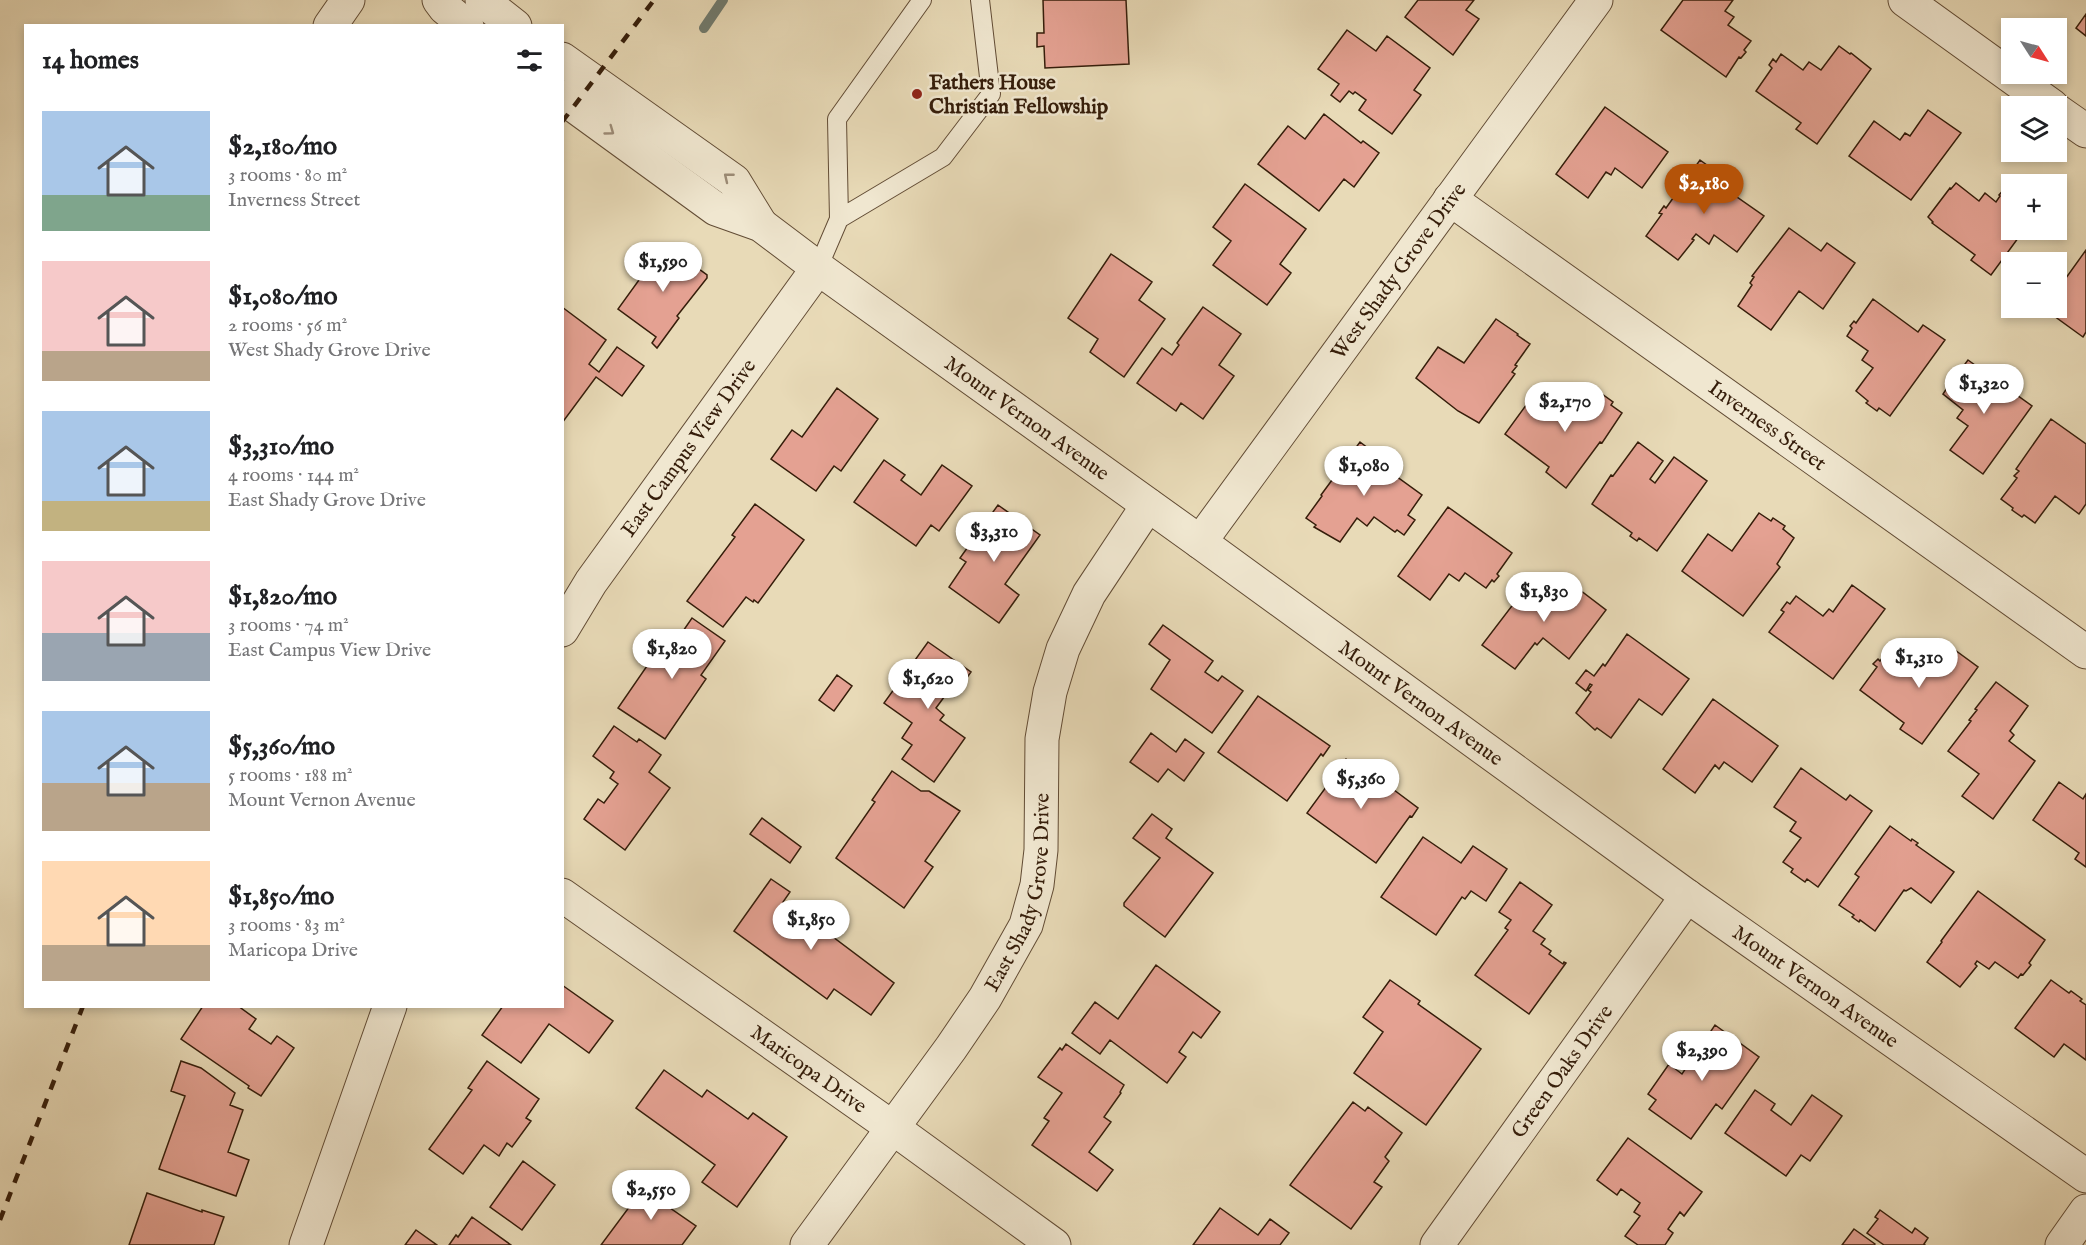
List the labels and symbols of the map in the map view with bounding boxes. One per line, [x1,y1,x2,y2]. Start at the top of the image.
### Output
north arrow [2001,18,2067,84]
place label: Fathers House Christian Fellowship [929,70,1109,121]
marker: Fathers House Christian Fellowship [910,87,924,101]
one-way arrow [603,124,614,135]
pin: $2,180 [1655,164,1753,215]
one-way arrow [724,173,735,184]
street label: West Shady Grove Drive [1326,177,1473,365]
pin: $1,590 [614,242,712,293]
street label: Mount Vernon Avenue [938,351,1115,488]
street label: East Campus View Drive [616,354,763,543]
pin: $1,320 [1935,364,2033,415]
street label: Inverness Street [1702,375,1831,478]
pin: $2,170 [1516,382,1614,433]
pin: $1,080 [1315,446,1413,497]
pin: $3,310 [945,512,1043,563]
pin: $1,830 [1495,572,1593,623]
pin: $1,820 [623,629,721,680]
street label: Mount Vernon Avenue [1333,635,1508,773]
pin: $1,310 [1870,638,1968,689]
pin: $1,620 [879,659,977,710]
pin: $5,360 [1312,759,1410,810]
street label: East Shady Grove Drive [979,793,1057,997]
pin: $1,850 [762,900,860,951]
street label: Mount Vernon Avenue [1726,920,1904,1055]
street label: Green Oaks Drive [1506,999,1620,1144]
street label: Maricopa Drive [745,1020,872,1121]
pin: $2,390 [1653,1031,1751,1082]
pin: $2,550 [602,1170,700,1221]

